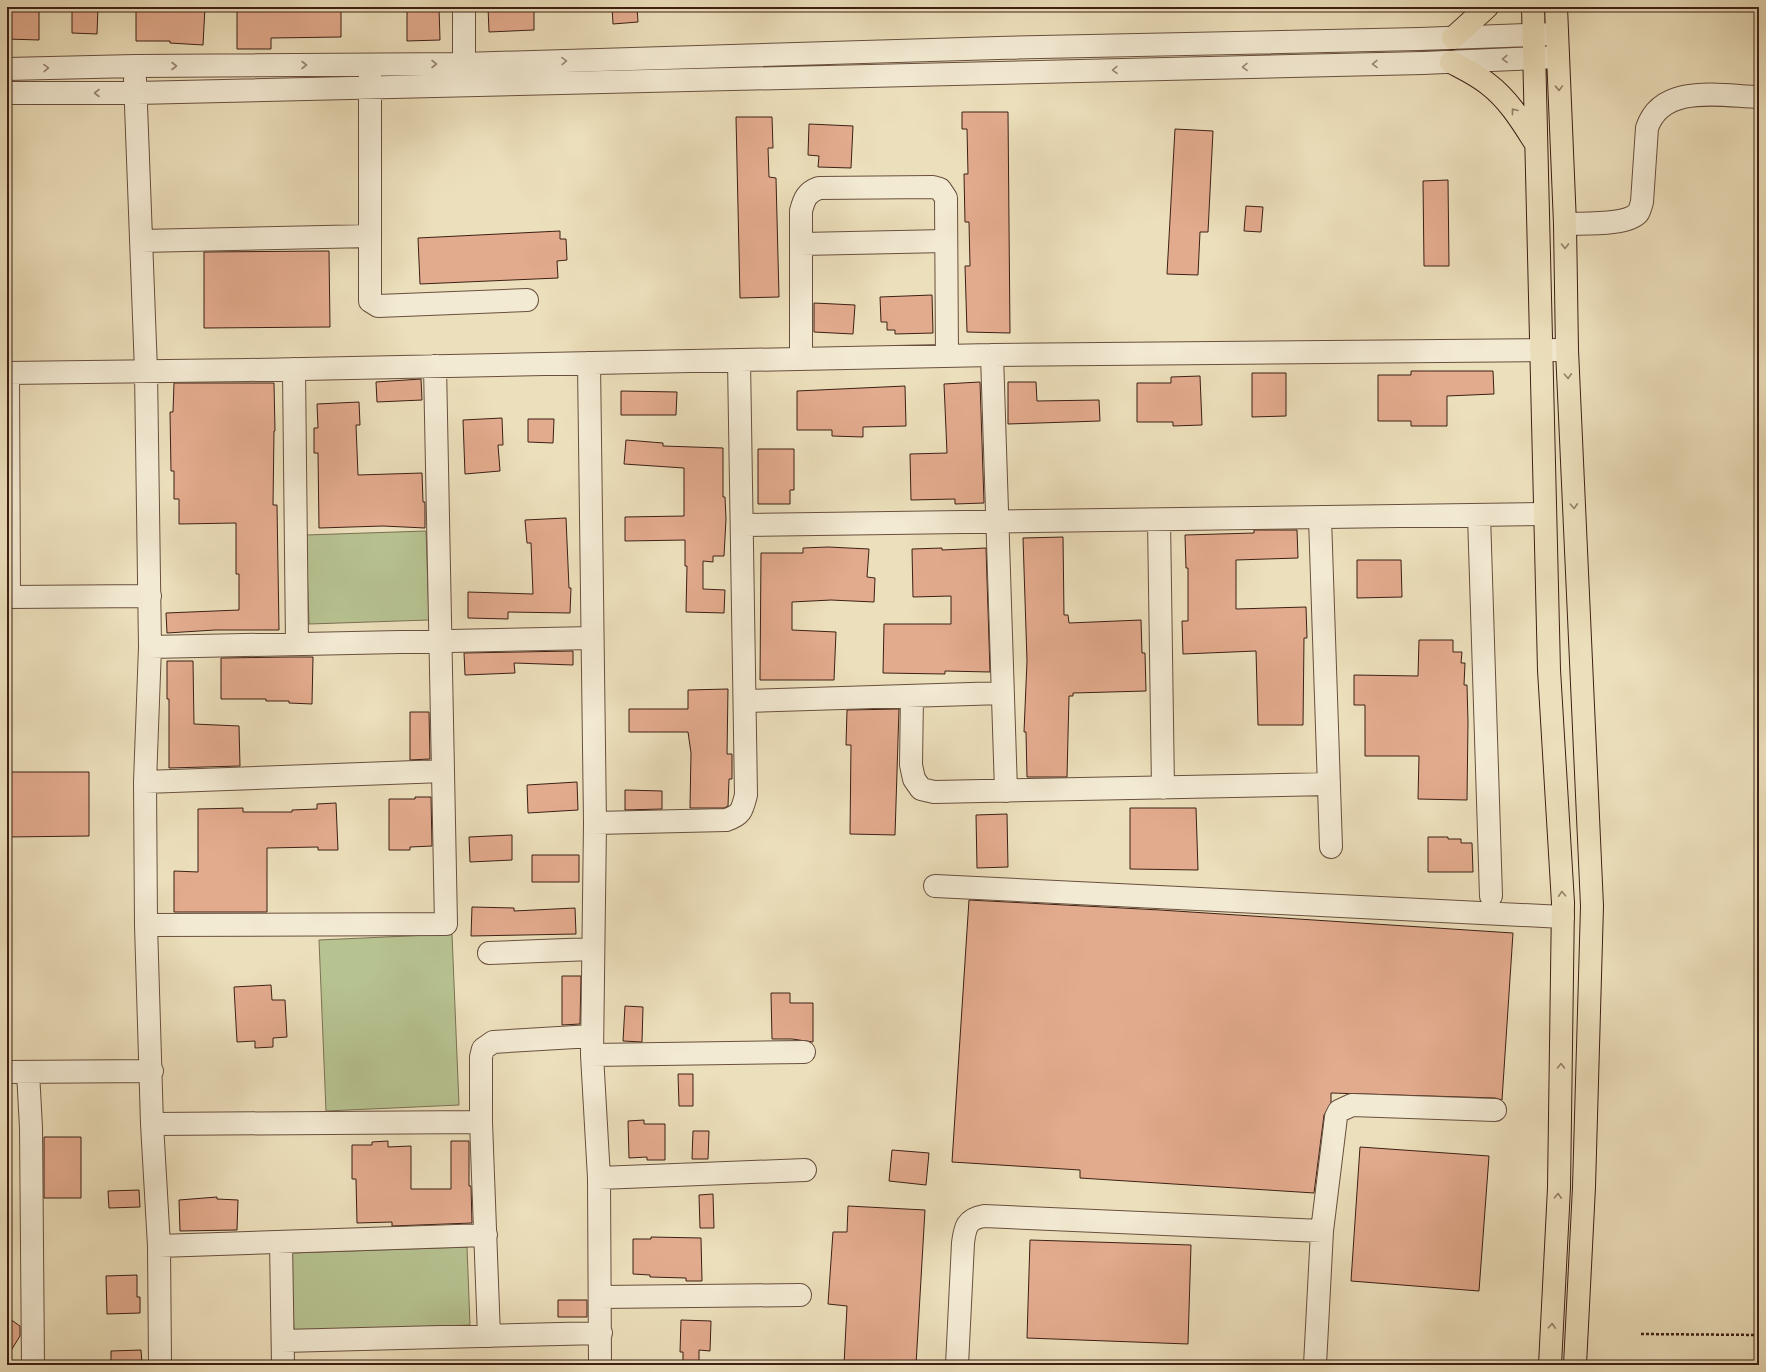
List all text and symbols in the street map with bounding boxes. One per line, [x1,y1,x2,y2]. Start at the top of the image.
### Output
one-way arrow [1502,55,1508,64]
one-way arrow [561,57,567,65]
one-way arrow [431,60,437,68]
one-way arrow [1372,60,1378,68]
one-way arrow [301,61,307,69]
one-way arrow [171,62,177,70]
one-way arrow [1242,63,1248,71]
one-way arrow [43,64,49,73]
one-way arrow [1112,65,1118,74]
one-way arrow [1555,85,1564,91]
one-way arrow [94,89,100,97]
one-way arrow [1512,109,1519,116]
one-way arrow [1561,243,1569,249]
one-way arrow [1564,373,1573,379]
one-way arrow [1570,503,1579,509]
one-way arrow [1558,891,1567,897]
one-way arrow [1556,1063,1565,1069]
one-way arrow [1554,1193,1563,1199]
one-way arrow [1547,1323,1556,1329]

